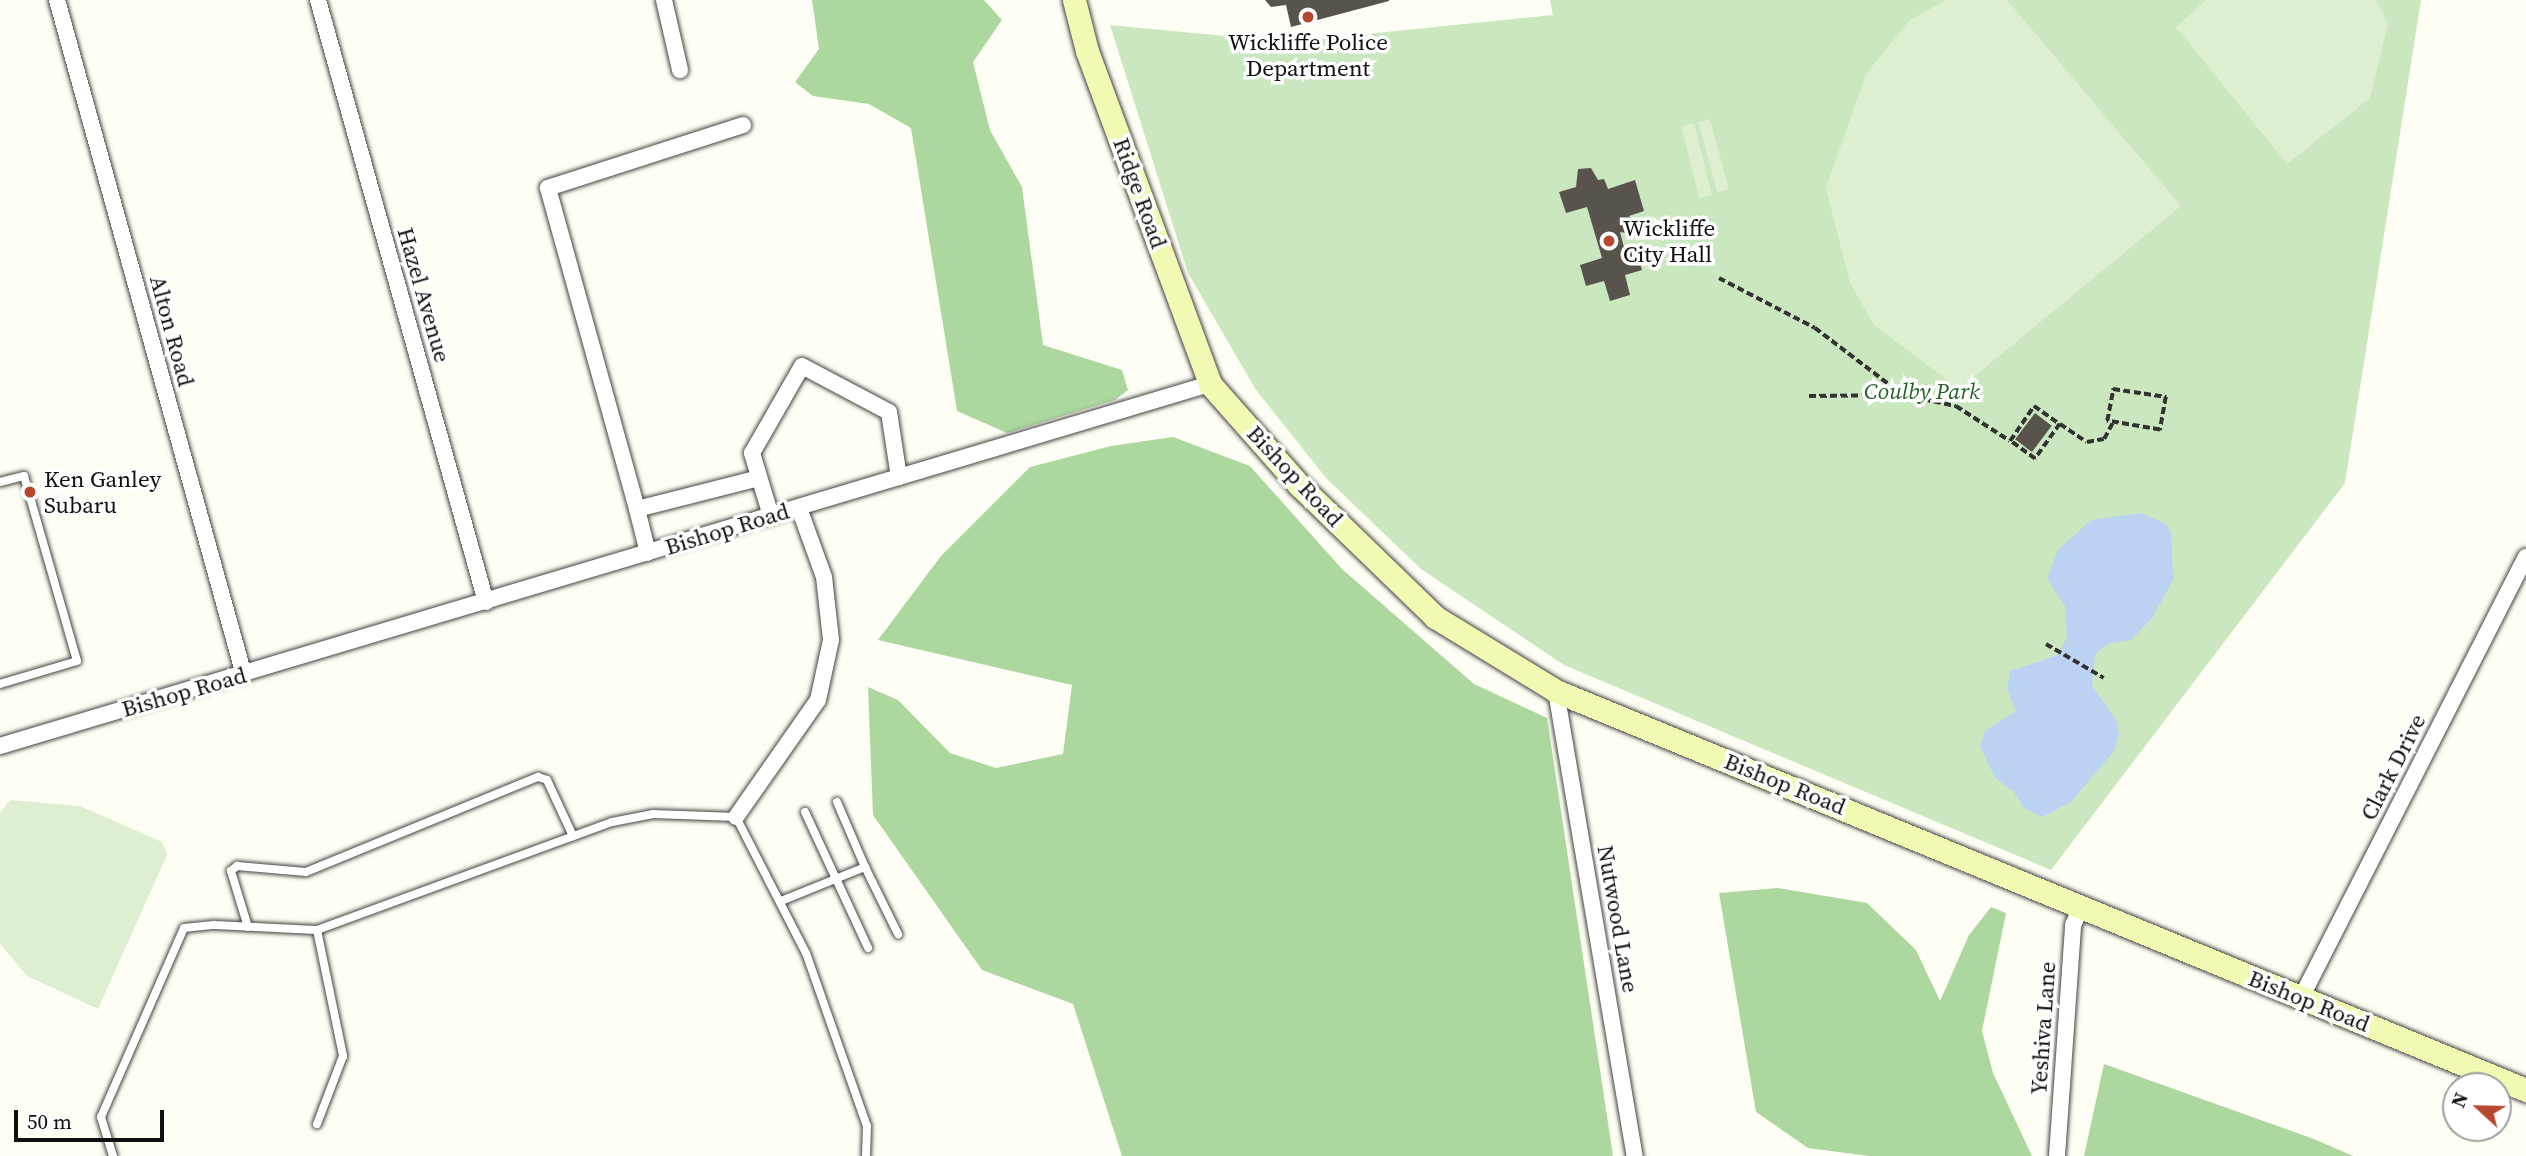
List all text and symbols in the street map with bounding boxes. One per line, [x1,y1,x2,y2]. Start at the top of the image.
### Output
marker: Wickliffe Police Department [1300,9,1316,25]
place label: Wickliffe Police Department [1228,28,1388,82]
street label: Ridge Road [1107,134,1173,252]
place label: Wickliffe City Hall [1623,214,1715,268]
street label: Hazel Avenue [392,224,456,366]
marker: Wickliffe City Hall [1601,233,1617,249]
street label: Alton Road [144,273,200,389]
park label: Coulby Park [1864,377,1980,405]
street label: Bishop Road [1241,420,1349,532]
place label: Ken Ganley Subaru [44,465,161,519]
marker: Ken Ganley Subaru [22,484,38,500]
street label: Bishop Road [662,497,792,561]
street label: Bishop Road [119,661,249,723]
street label: Clark Drive [2354,709,2432,825]
street label: Bishop Road [1720,747,1850,821]
street label: Nutwood Lane [1591,843,1645,995]
street label: Yeshiva Lane [2025,960,2061,1096]
street label: Bishop Road [2244,964,2374,1038]
north arrow [2442,1072,2512,1142]
text: N [2445,1089,2474,1111]
scale bar [18,1096,168,1140]
text: 50 m [27,1107,72,1136]

